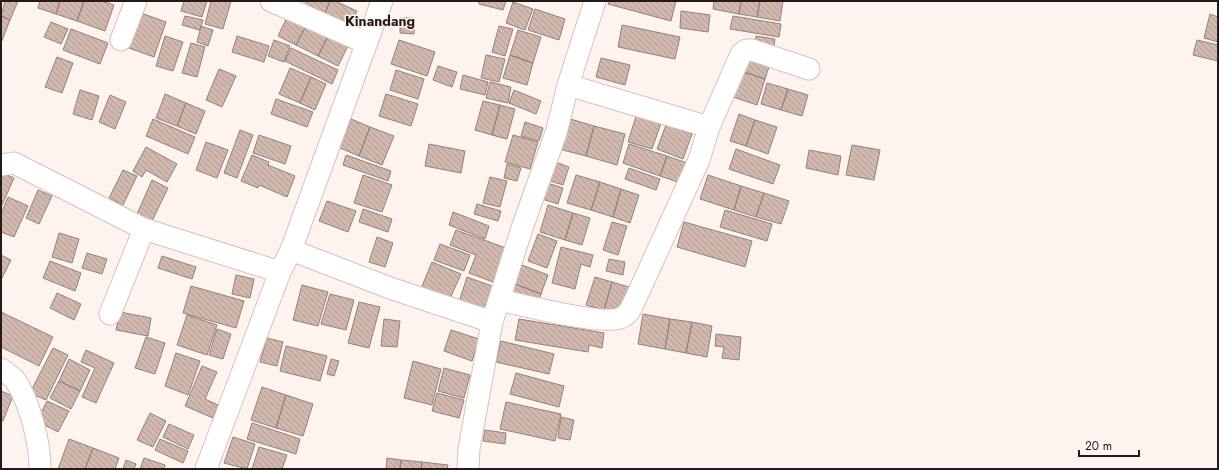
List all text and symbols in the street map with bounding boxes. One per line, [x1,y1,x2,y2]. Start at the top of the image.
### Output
district label: Kinandang [345,11,415,31]
scale bar [1079,432,1139,458]
text: 20 m [1085,437,1112,455]

